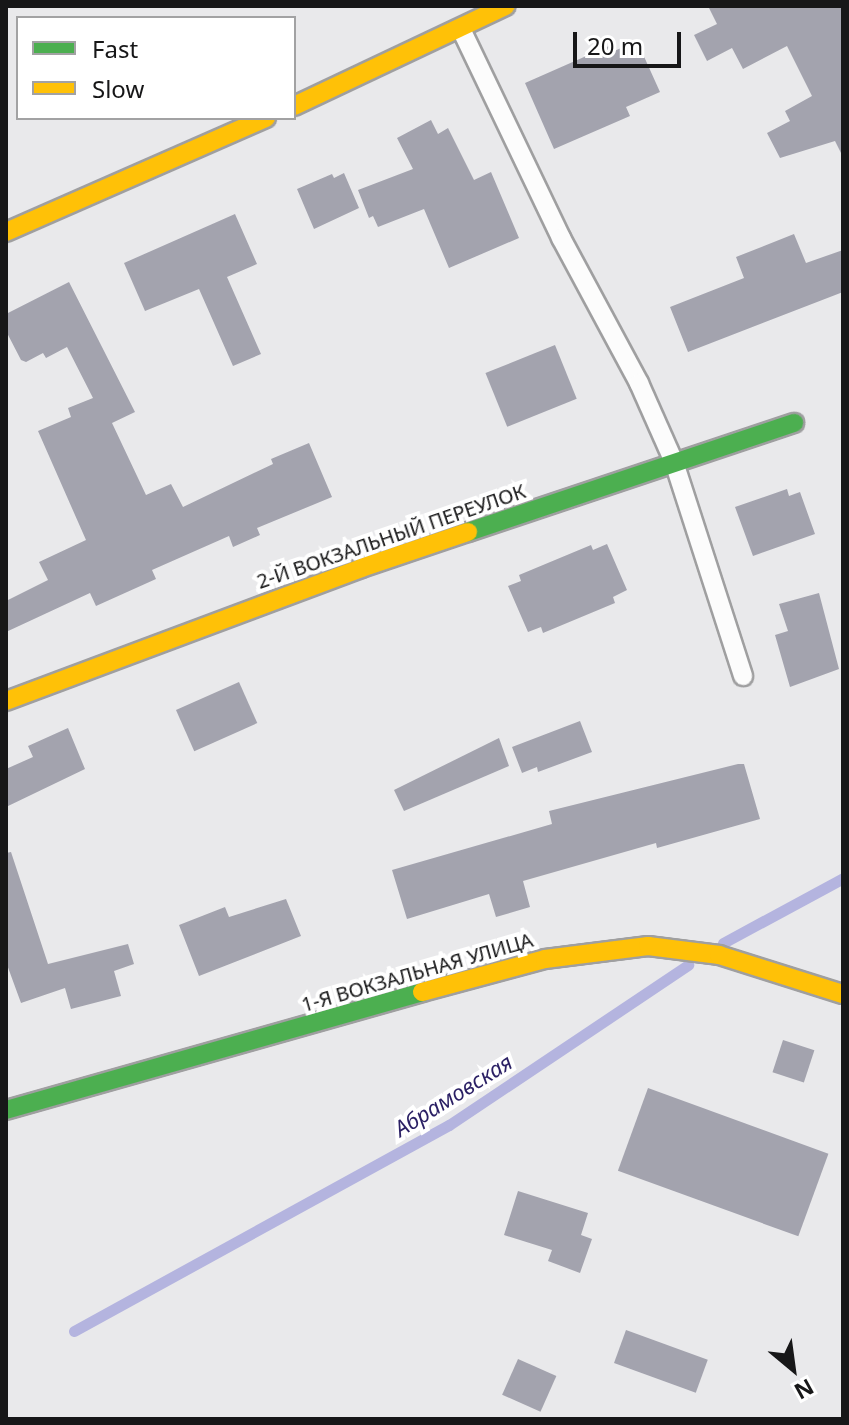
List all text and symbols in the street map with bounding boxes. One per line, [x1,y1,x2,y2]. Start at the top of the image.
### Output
legend [16,16,296,120]
scale bar [577,16,685,66]
text: 20 m [587,29,643,62]
text: Fast [92,32,138,65]
text: Slow [92,72,144,105]
street label: 2-Й ВОКЗАЛЬНЫЙ ПЕРЕУЛОК [253,479,529,593]
street label: 1-Я ВОКЗАЛЬНАЯ УЛИЦА [298,927,536,1017]
water label: Абрамовская [389,1048,517,1142]
north arrow [753,1329,833,1409]
text: N [790,1373,820,1407]

